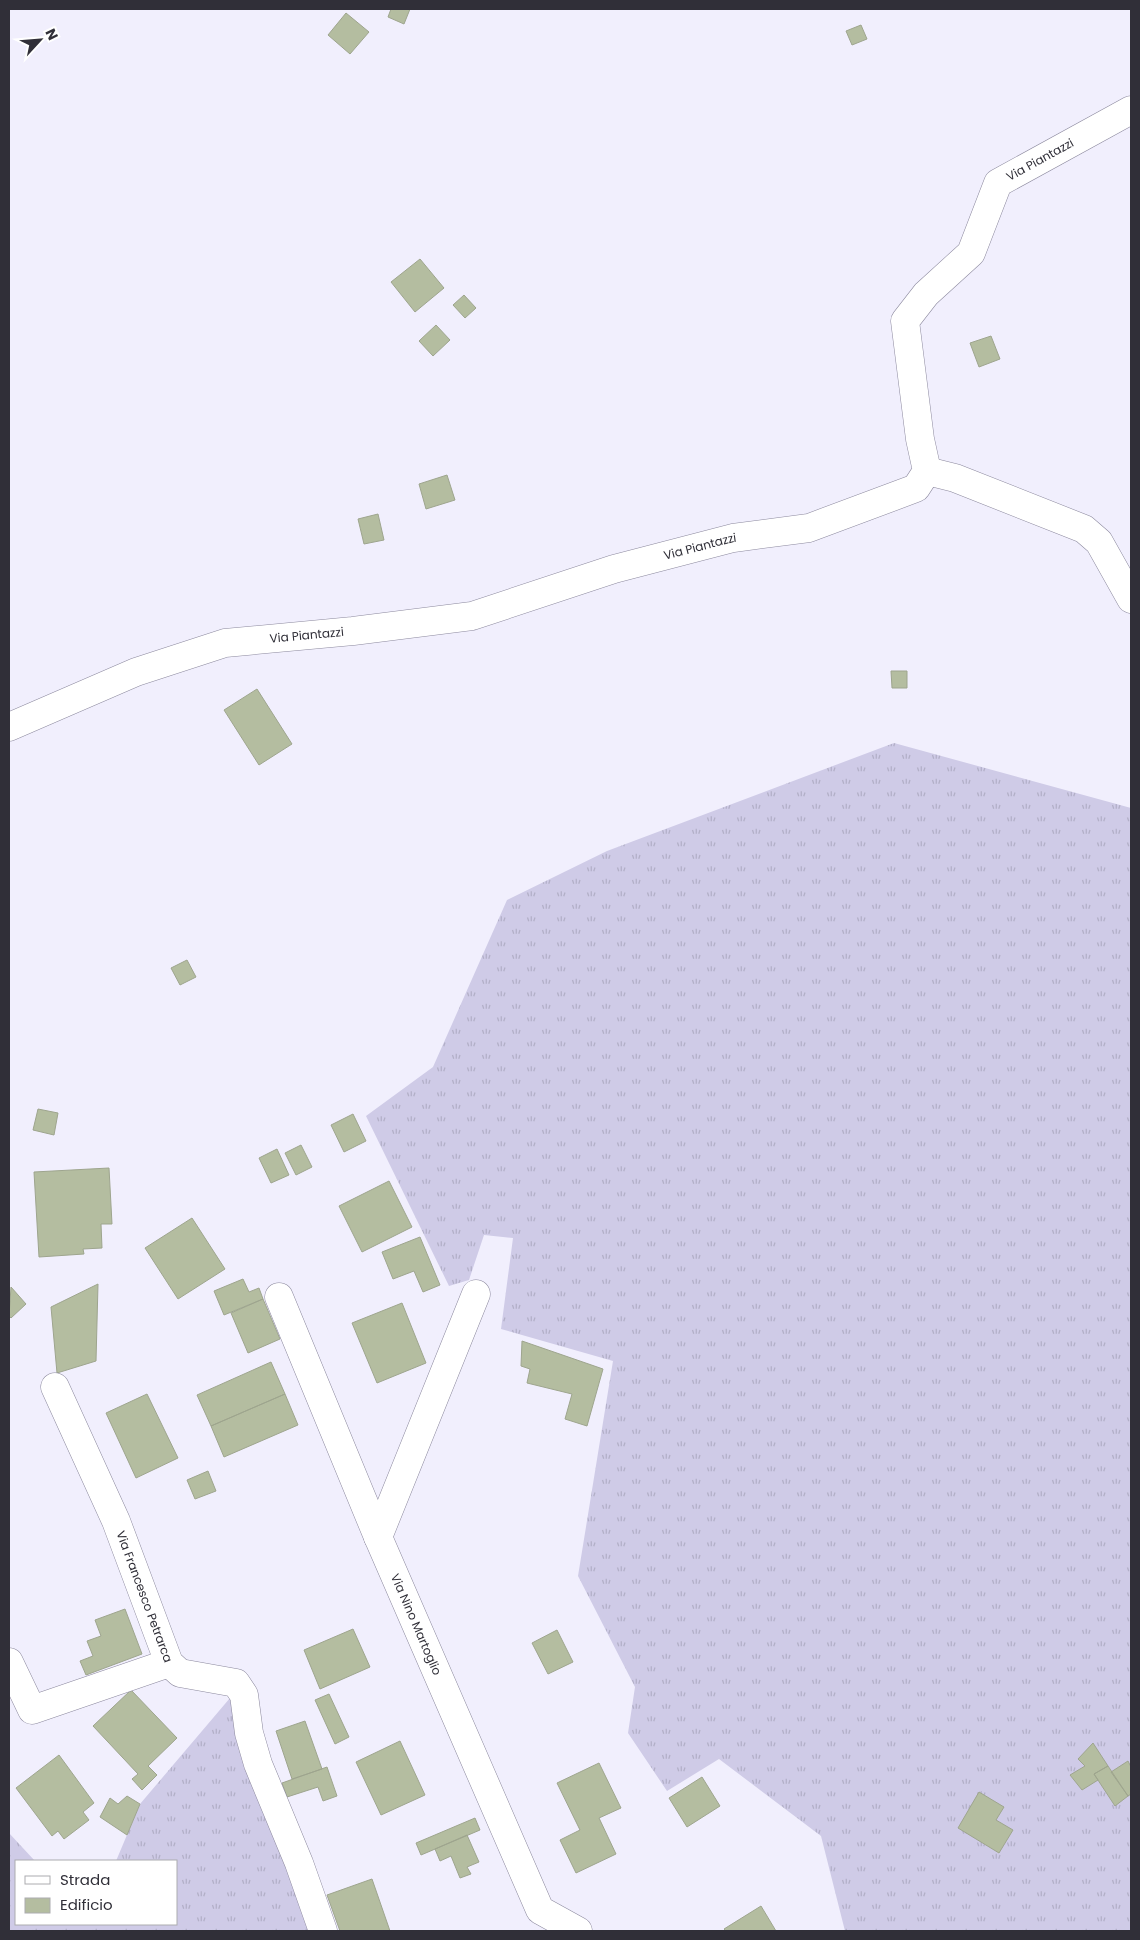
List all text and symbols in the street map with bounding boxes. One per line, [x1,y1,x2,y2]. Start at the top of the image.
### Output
north arrow [15,15,65,65]
text: N [40,25,63,43]
street label: Via Piantazzi [1003,134,1077,185]
street label: Via Piantazzi [662,529,737,564]
street label: Via Piantazzi [269,623,345,647]
street label: Via Francesco Petrarca [112,1528,177,1665]
street label: Via Nino Martoglio [387,1571,446,1678]
legend [15,1860,178,1925]
text: Strada [60,1869,110,1890]
text: Edificio [60,1894,113,1915]

